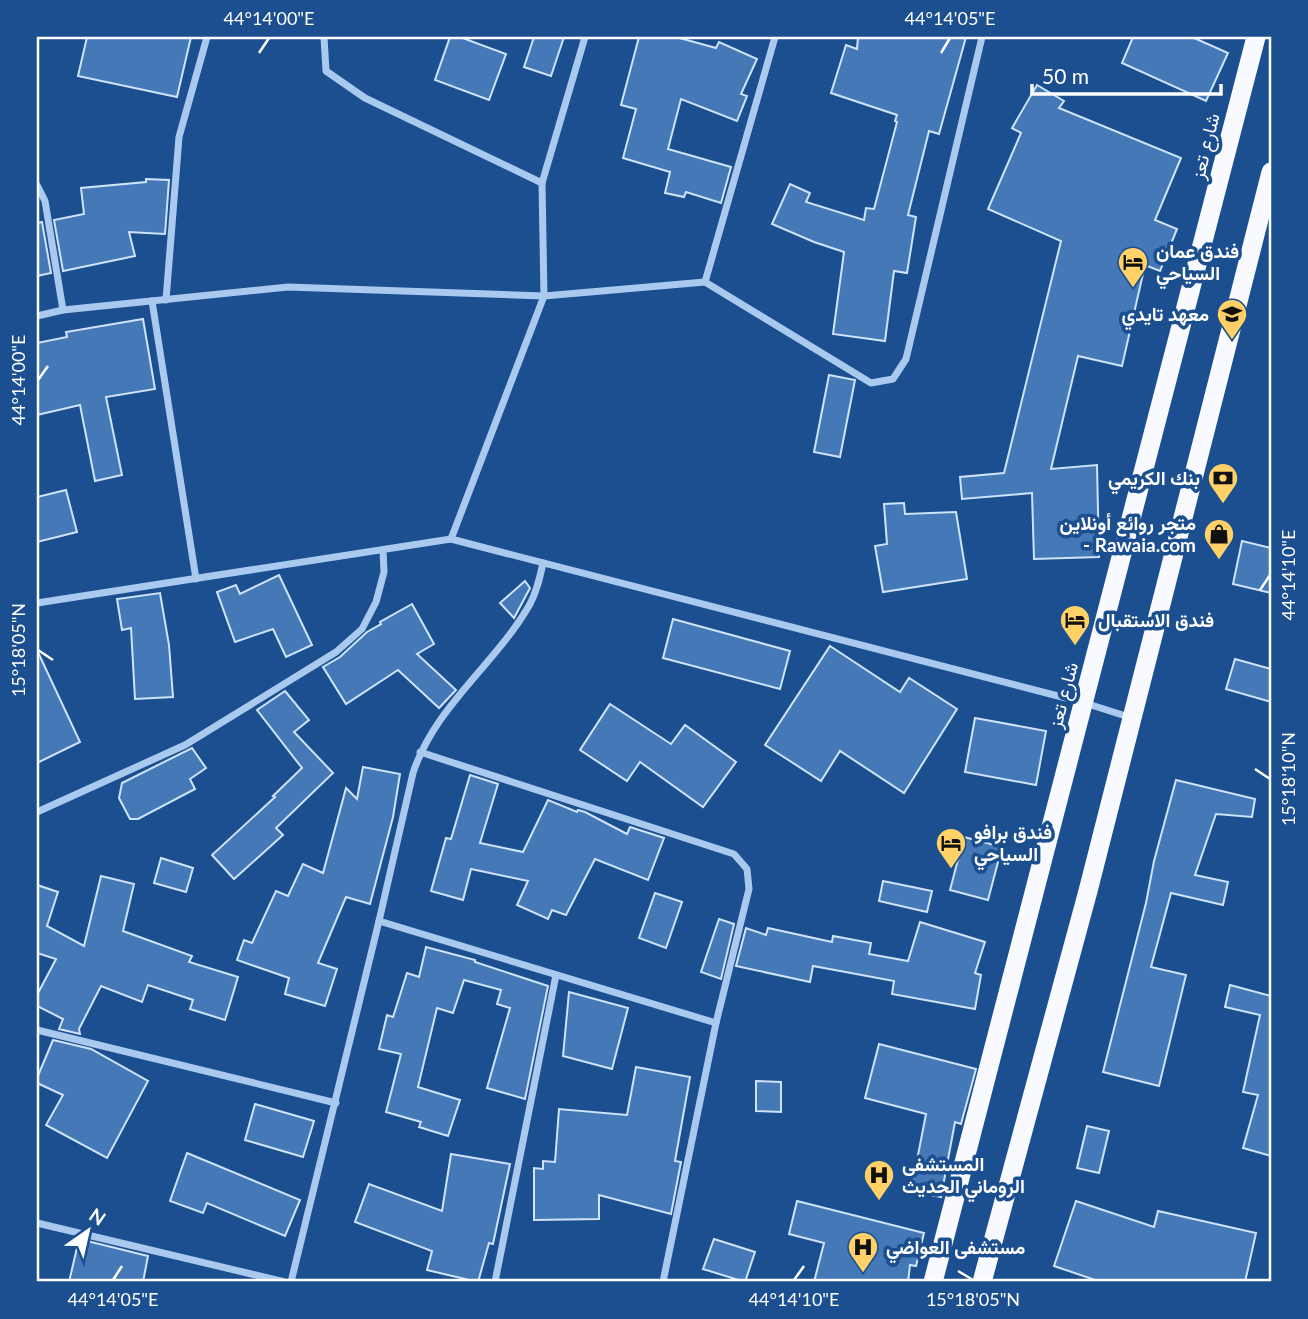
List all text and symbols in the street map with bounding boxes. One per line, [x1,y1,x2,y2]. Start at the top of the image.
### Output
text: 44°14'00"E [224,7,314,29]
text: 44°14'05"E [905,7,995,29]
scale bar [1032,52,1220,96]
text: 50 m [1042,63,1089,88]
street label: شارع تعز [1185,111,1226,183]
place label: فندق عمان السياحي [1156,239,1239,290]
hotel icon: فندق عمان السياحي [1116,245,1150,289]
school or university icon: معهد تايدي [1215,297,1249,341]
place label: معهد تايدي [1122,302,1209,331]
text: 44°14'00"E [7,335,29,425]
bank icon: بنك الكريمي [1206,461,1240,505]
place label: بنك الكريمي [1108,466,1200,495]
place label: متجر روائع أونلاين - Rawaia.com [1060,511,1196,556]
shop icon: متجر روائع أونلاين - Rawaia.com [1202,517,1236,561]
text: 44°14'10"E [1277,530,1299,620]
text: 15°18'05"N [7,603,29,697]
hotel icon: فندق الاستقبال [1058,603,1092,647]
place label: فندق الاستقبال [1098,608,1214,632]
street label: شارع تعز [1042,659,1084,732]
text: 15°18'10"N [1277,732,1299,826]
place label: فندق برافو السياحي [974,820,1052,871]
hotel icon: فندق برافو السياحي [934,826,968,870]
place label: المستشفى الروماني الحديث [902,1152,1025,1203]
hospital icon: المستشفى الروماني الحديث [862,1158,896,1202]
north arrow [52,1196,122,1266]
text: N [85,1203,110,1230]
hospital icon: مستشفى العواضي [846,1230,880,1274]
place label: مستشفى العواضي [886,1235,1025,1264]
text: 44°14'05"E [68,1288,158,1310]
text: 44°14'10"E [749,1288,839,1310]
text: 15°18'05"N [926,1288,1020,1310]

